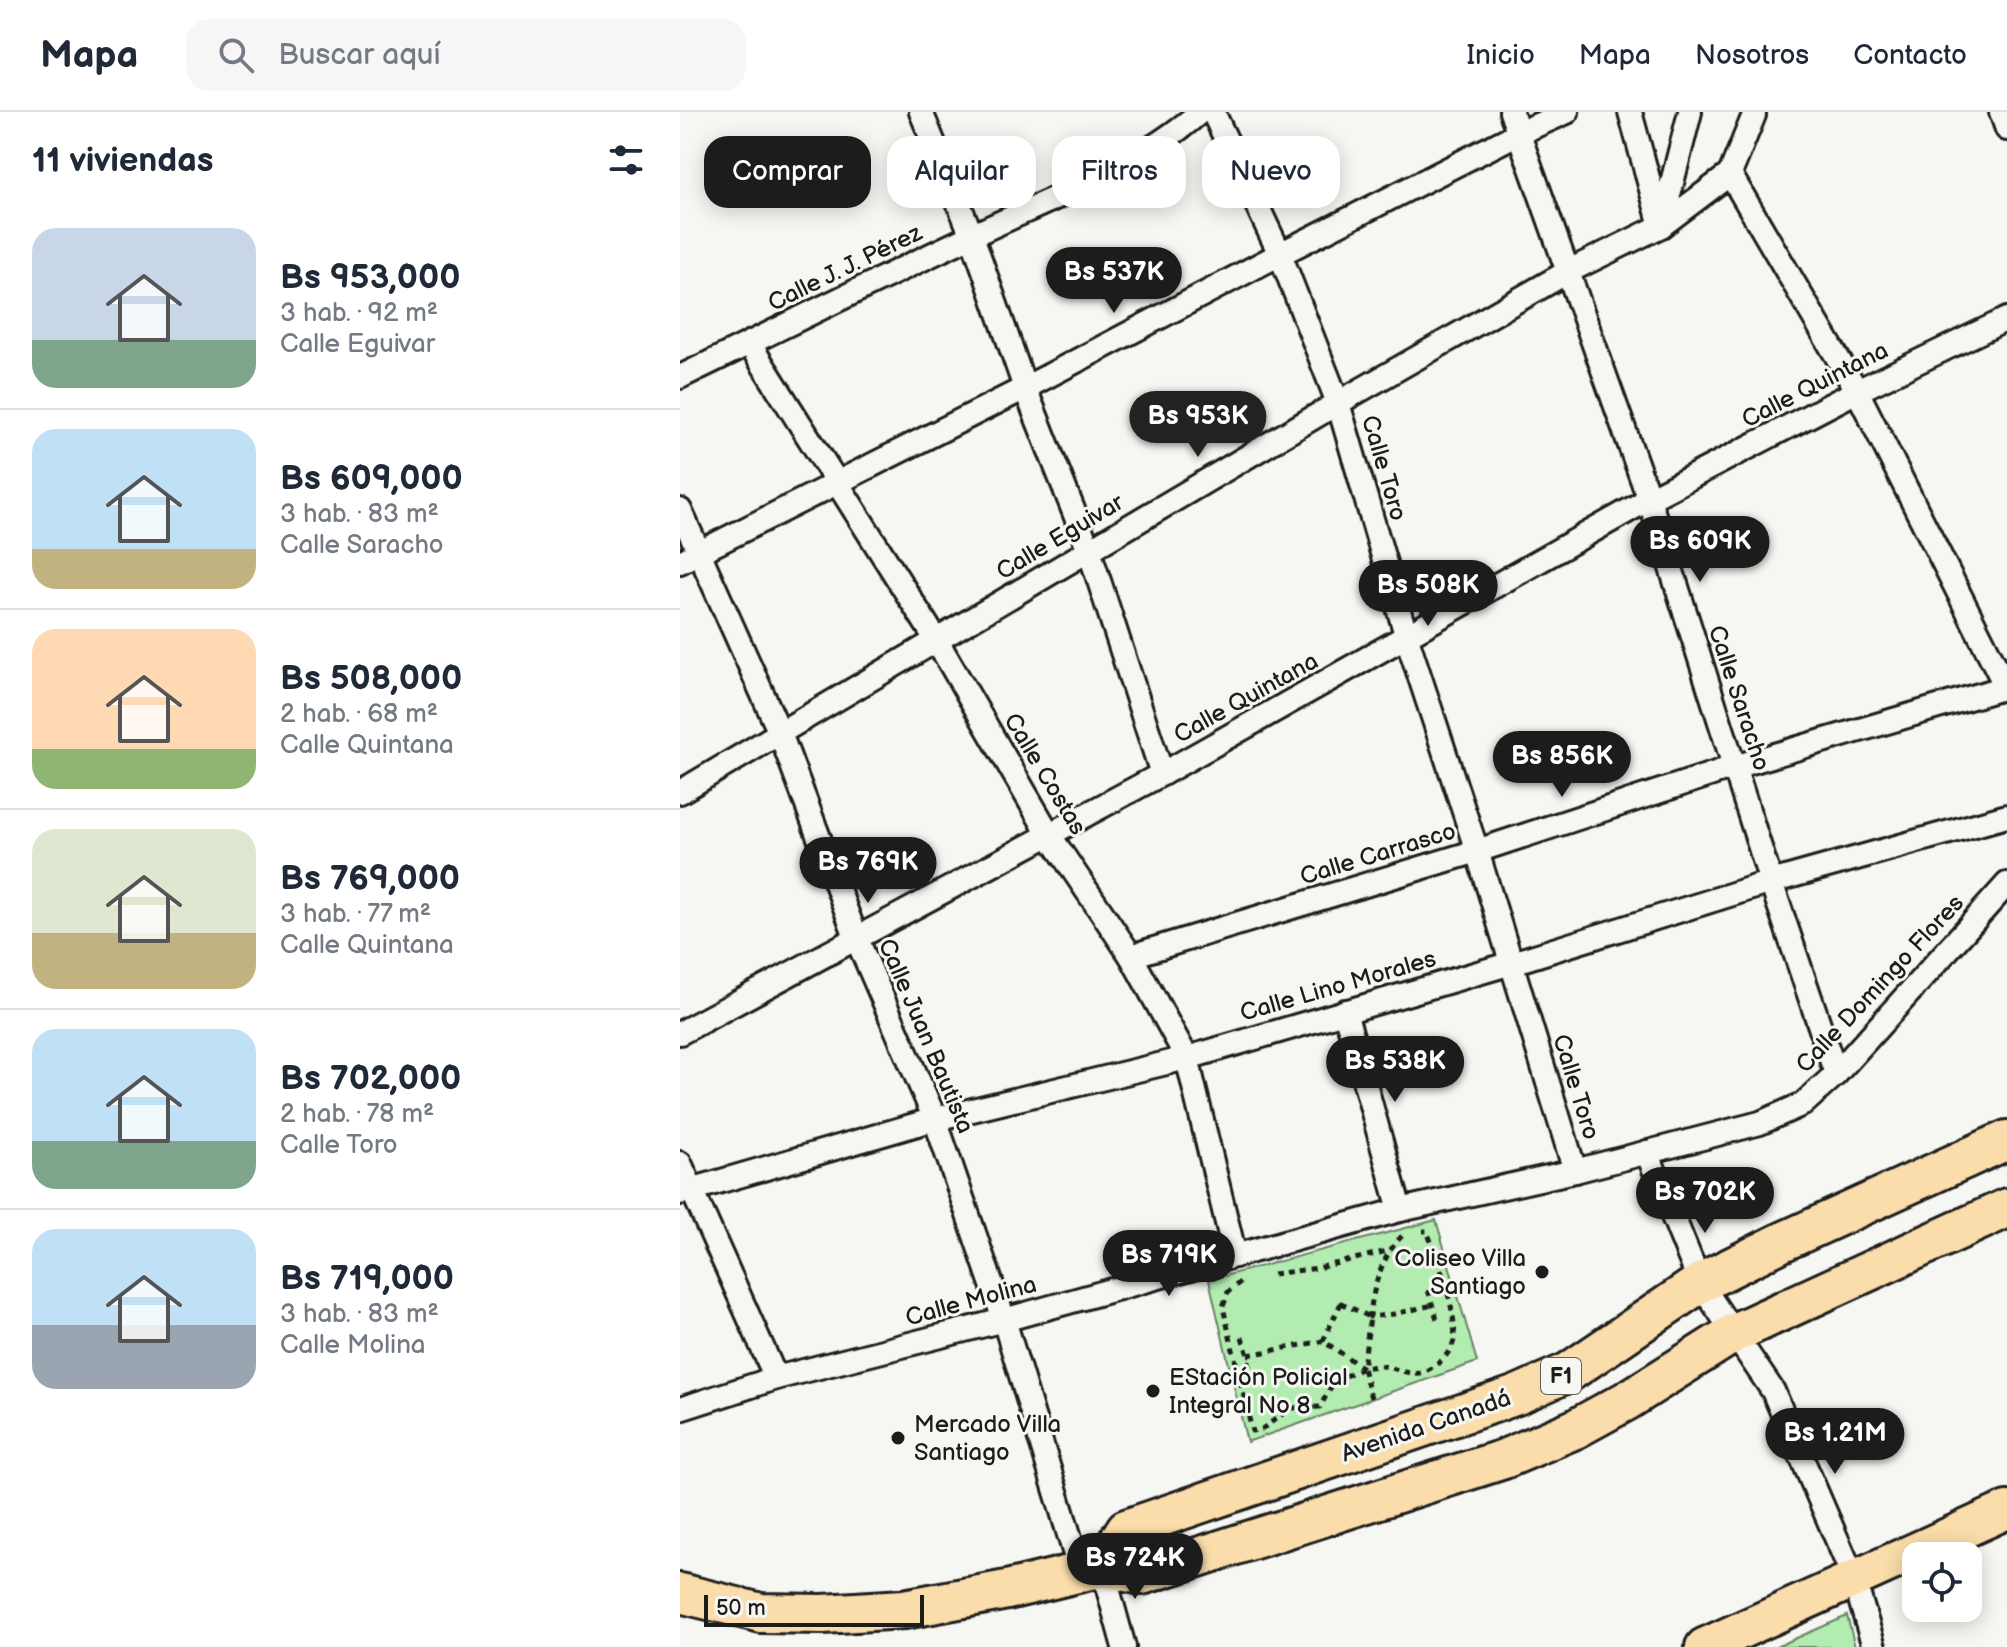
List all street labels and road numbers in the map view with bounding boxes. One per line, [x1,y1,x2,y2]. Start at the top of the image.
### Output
street label: Calle J. J. Pérez [763,218,927,318]
street label: Calle Quintana [1737,336,1893,434]
street label: Calle Toro [1355,412,1413,524]
street label: Calle Eguivar [991,488,1129,586]
street label: Calle Saracho [1702,622,1776,774]
street label: Calle Quintana [1169,646,1323,750]
street label: Calle Costas [997,708,1093,840]
street label: Calle Carrasco [1297,817,1459,891]
street label: Calle Domingo Flores [1790,889,1970,1079]
street label: Calle Juan Bautista [872,934,980,1138]
street label: Calle Lino Morales [1237,944,1439,1028]
street label: Calle Toro [1546,1031,1606,1143]
street label: Calle Molina [902,1270,1040,1332]
road number: F1 [1541,1358,1581,1394]
street label: Avenida Canadá [1337,1383,1515,1469]

